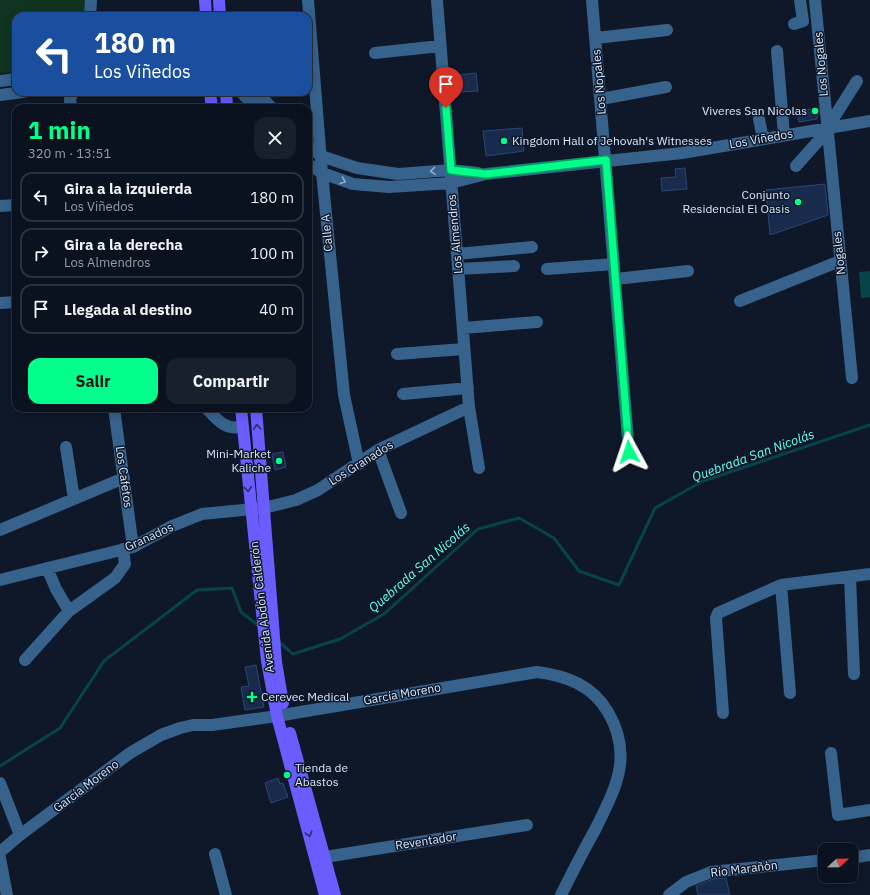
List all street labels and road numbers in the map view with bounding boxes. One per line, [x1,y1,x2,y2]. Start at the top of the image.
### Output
street label: Los Nogales [810,31,831,97]
street label: Los Nopales [588,49,609,115]
street label: Los Viñedos [728,125,794,151]
street label: Los Almendros [444,193,465,275]
street label: Calle A [317,213,336,252]
street label: Nogales [829,230,848,276]
street label: Los Granados [326,437,396,488]
street label: Los Cafetos [113,445,136,509]
street label: Granados [122,519,176,554]
street label: Avenida Abdón Calderón [246,540,277,674]
street label: García Moreno [362,679,442,708]
street label: García Moreno [50,756,122,815]
street label: Reventador [394,828,458,853]
street label: Río Marañòn [710,857,778,880]

